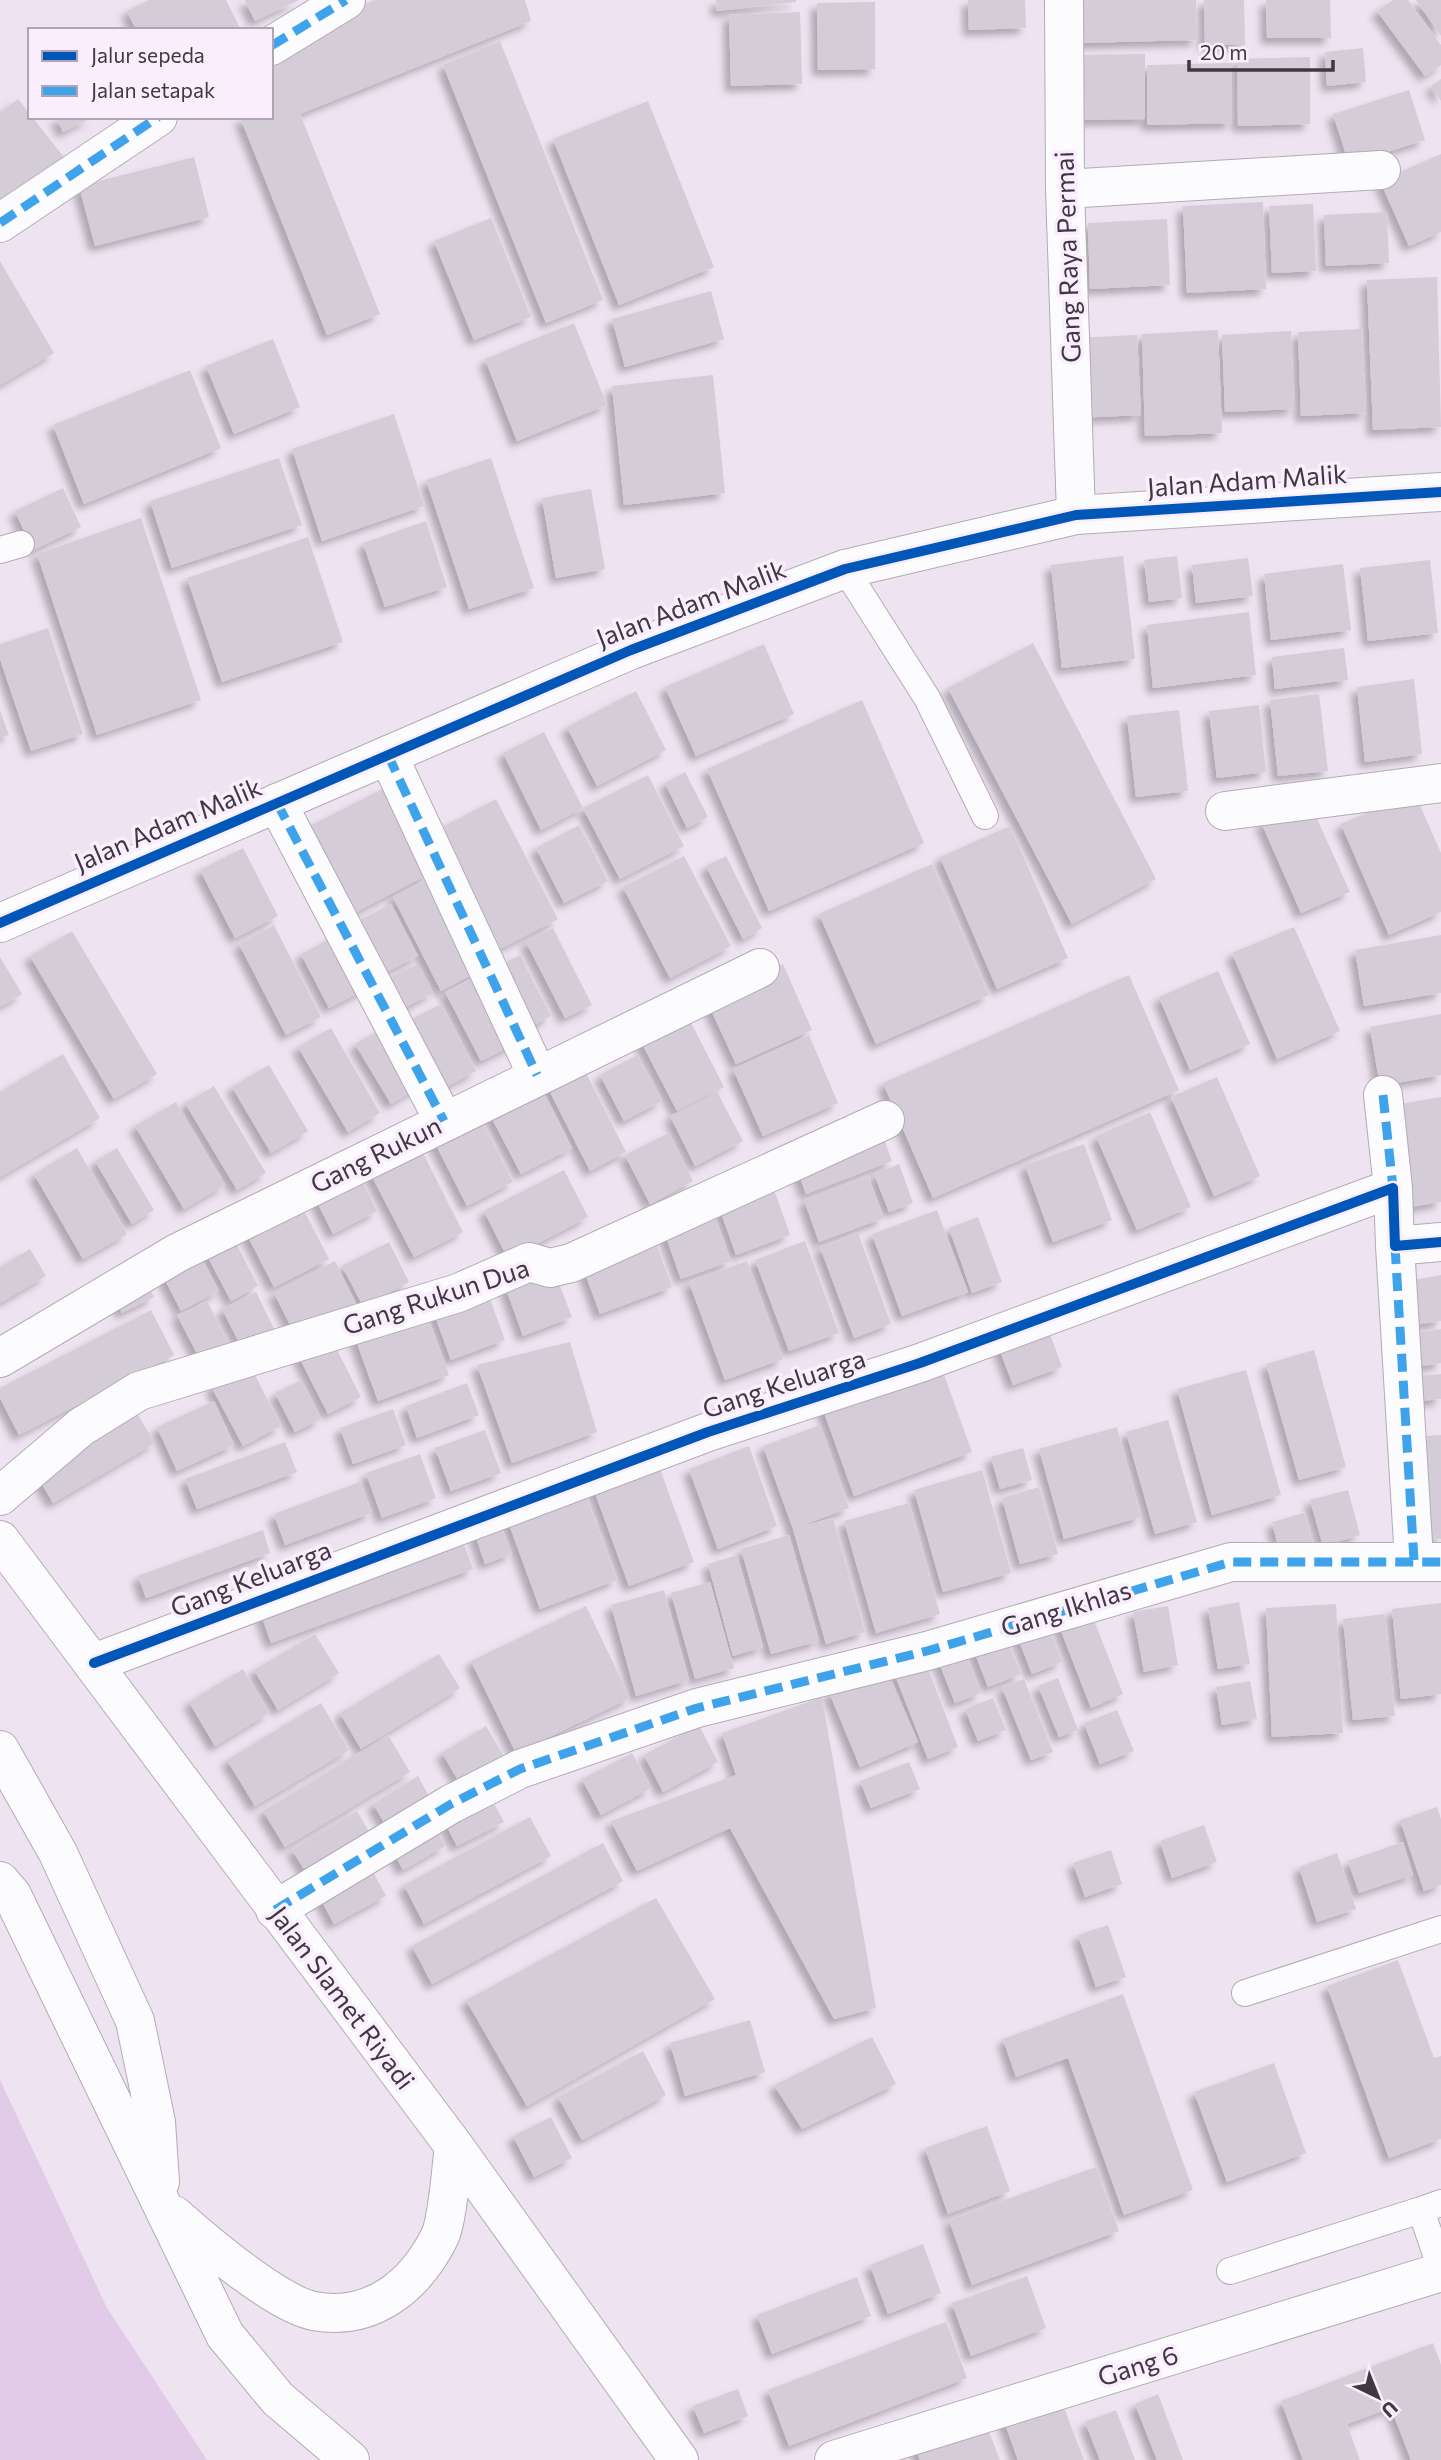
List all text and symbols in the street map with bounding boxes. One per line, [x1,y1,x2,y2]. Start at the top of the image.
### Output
legend [28,28,273,119]
scale bar [1189,28,1332,72]
text: 20 m [1200,39,1248,64]
text: Jalur sepeda [91,42,205,67]
text: Jalan setapak [91,77,215,102]
street label: Gang Raya Permai [1047,151,1086,364]
street label: Jalan Adam Malik [1146,457,1348,502]
street label: Jalan Adam Malik [591,552,790,653]
street label: Jalan Adam Malik [69,770,266,877]
street label: Gang Rukun [305,1109,446,1199]
street label: Gang Rukun Dua [338,1251,533,1340]
street label: Gang Keluarga [698,1342,869,1424]
street label: Gang Keluarga [166,1533,335,1622]
street label: Gang Ikhlas [997,1573,1135,1642]
street label: Jalan Slamet Riyadi [264,1899,422,2095]
street label: Gang 6 [1094,2338,1182,2391]
north arrow [1343,2362,1413,2432]
text: U [1377,2397,1403,2423]

